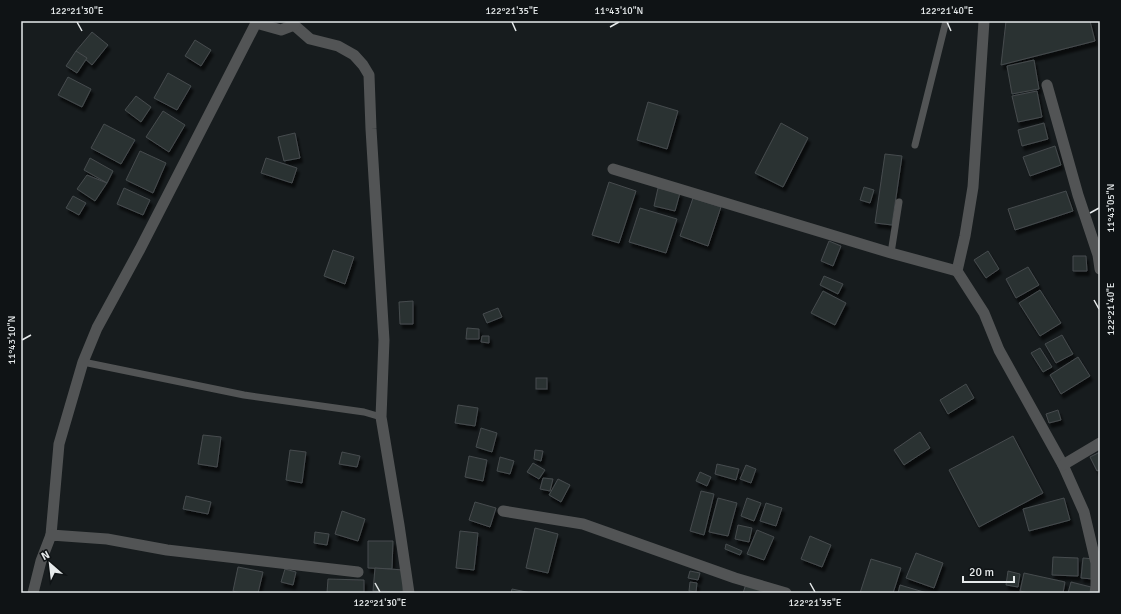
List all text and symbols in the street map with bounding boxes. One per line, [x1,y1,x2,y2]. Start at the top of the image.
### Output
text: 122°21'30"E [50,5,104,17]
text: 122°21'35"E [485,5,539,17]
text: 11°43'10"N [595,5,643,17]
text: 122°21'40"E [920,5,974,17]
text: 11°43'05"N [1105,184,1117,232]
text: 122°21'40"E [1105,282,1117,336]
text: 11°43'10"N [6,316,18,364]
north arrow [30,544,70,584]
text: N [39,548,52,563]
scale bar [963,558,1014,584]
text: 20 m [969,565,994,580]
text: 122°21'30"E [353,597,407,609]
text: 122°21'35"E [788,597,842,609]

